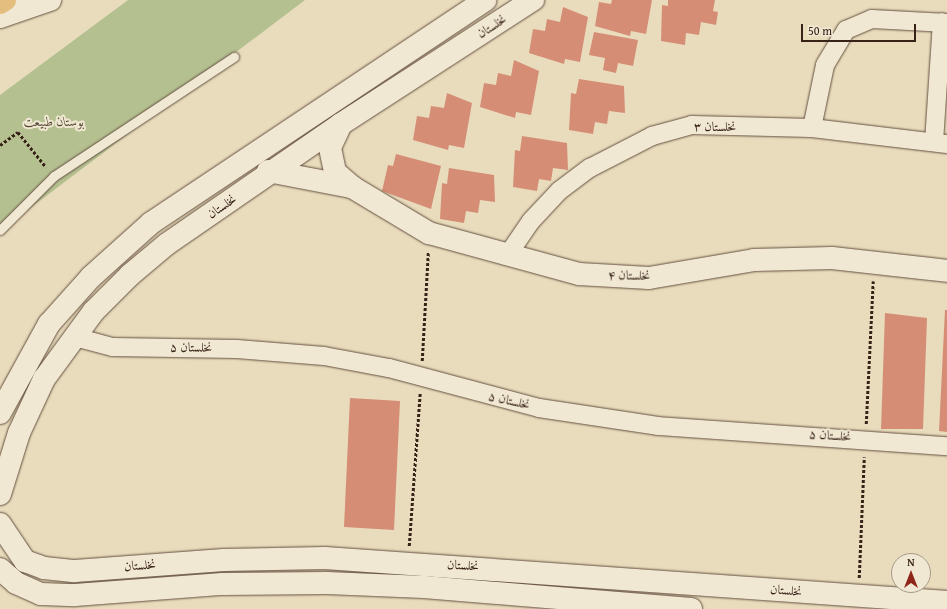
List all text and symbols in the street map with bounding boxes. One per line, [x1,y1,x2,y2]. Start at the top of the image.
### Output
street label: نخلستان [474,12,510,42]
scale bar [803,16,918,42]
text: 50 m [808,22,832,39]
park label: بوستان طبیعت [24,114,84,130]
street label: نخلستان ۳ [694,119,736,135]
street label: نخلستان [204,192,240,222]
street label: نخلستان ۴ [608,268,650,284]
street label: نخلستان ۵ [170,340,212,356]
street label: نخلستان ۵ [487,389,531,413]
street label: نخلستان ۵ [808,427,852,445]
north arrow [891,553,931,593]
text: N [907,554,915,570]
street label: نخلستان [124,557,156,575]
street label: نخلستان [447,557,479,575]
street label: نخلستان [769,582,803,600]

